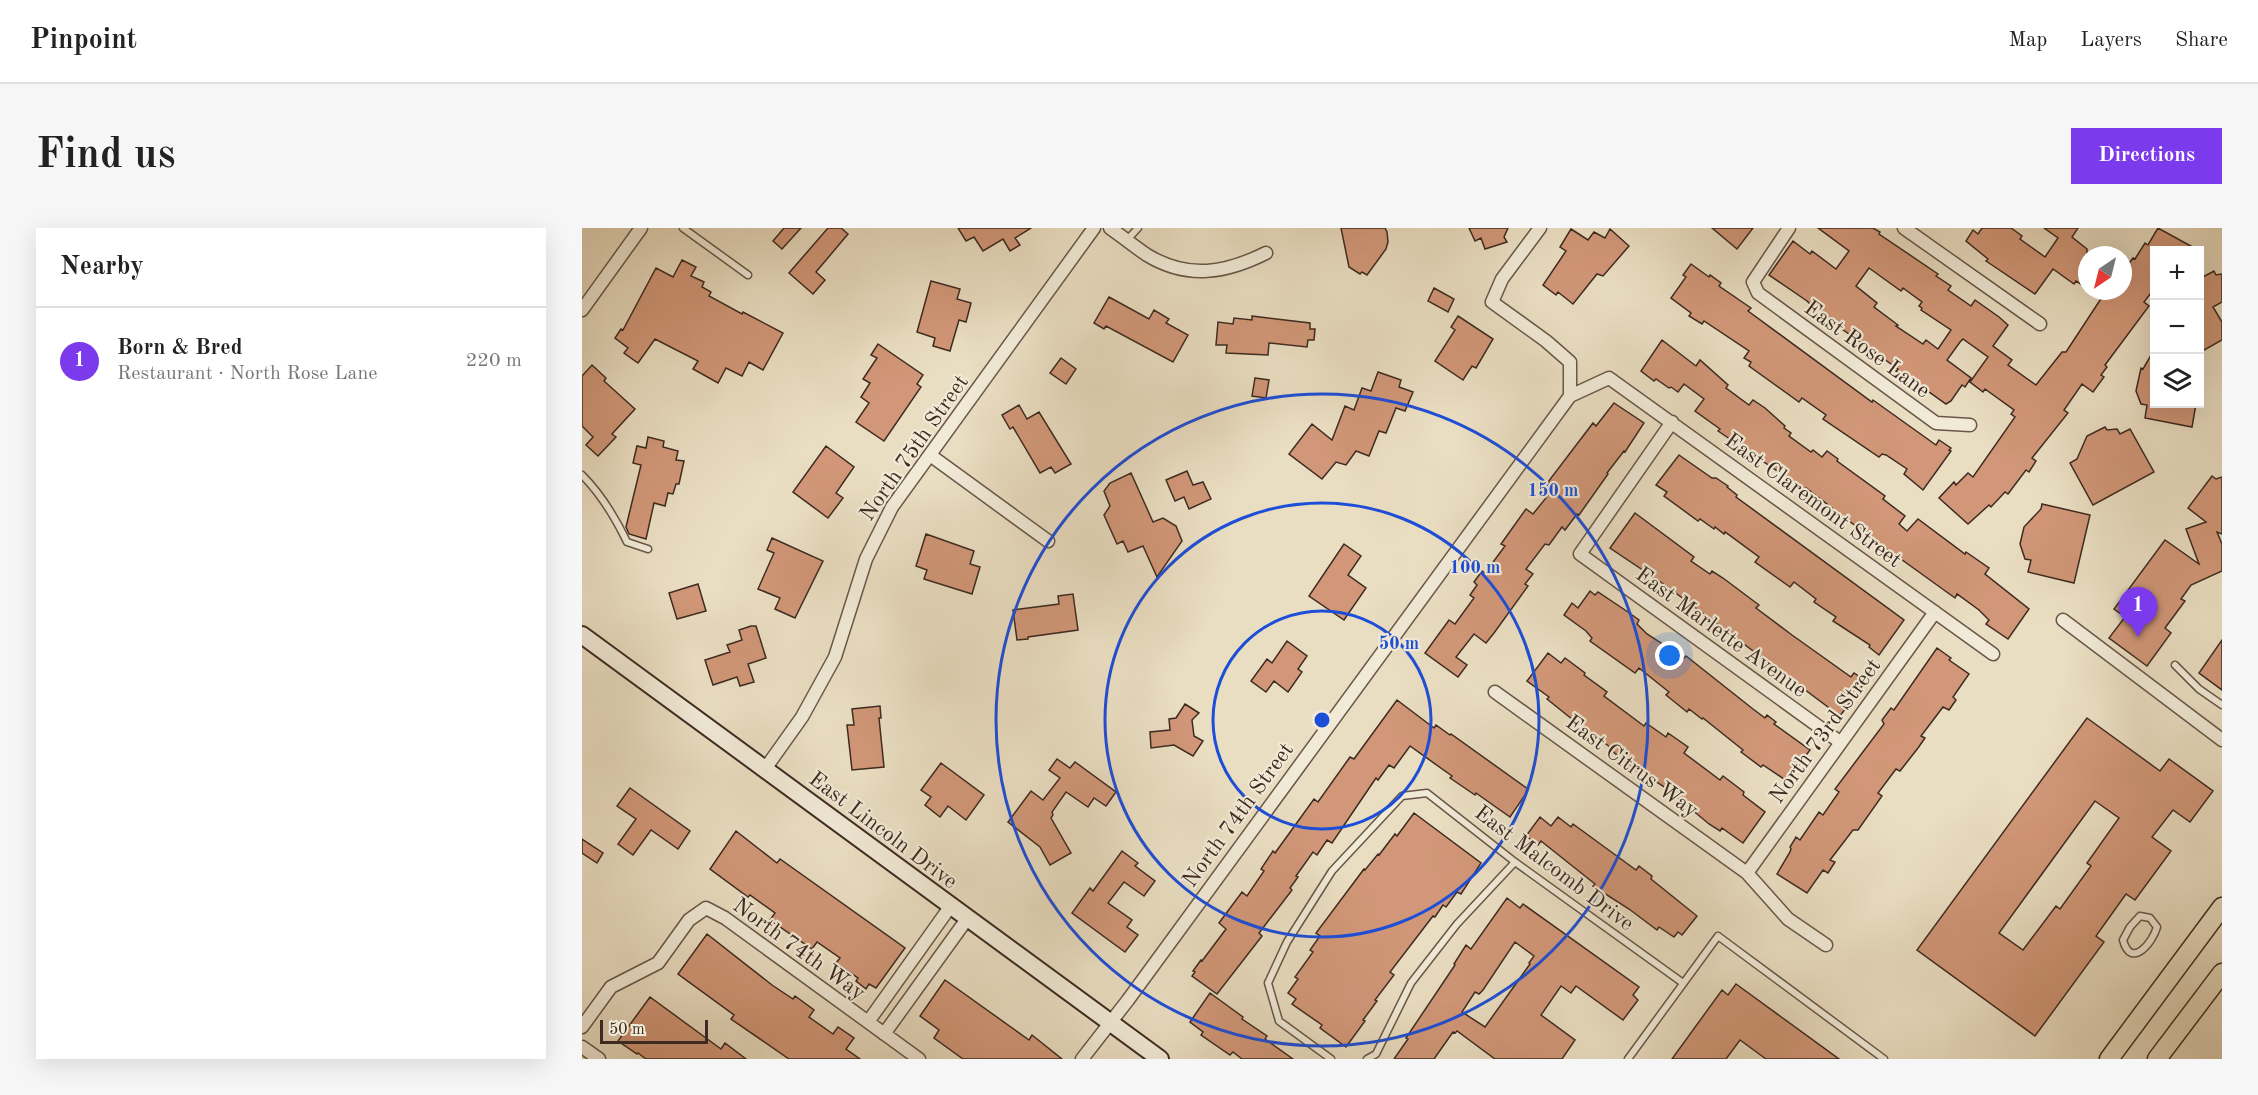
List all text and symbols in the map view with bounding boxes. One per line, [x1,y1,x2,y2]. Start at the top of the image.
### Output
text: Pinpoint [30,27,137,55]
text: Map [2008,30,2047,51]
text: Layers [2080,30,2142,51]
text: Share [2175,30,2228,51]
button: Directions [2071,128,2222,184]
text: Find us [36,135,175,177]
north arrow [2078,246,2132,300]
map controls [2150,246,2204,408]
button: + [2150,246,2204,300]
text: Nearby [60,254,144,280]
street label: East Rose Lane [1800,297,1934,402]
button: − [2150,300,2204,354]
text: Born & Bred [117,337,243,359]
text: 1 [74,351,85,371]
text: 220 m [466,351,522,371]
button: layers [2150,354,2204,408]
text: Restaurant · North Rose Lane [117,364,377,384]
street label: North 75th Street [856,371,973,525]
street label: East Claremont Street [1720,429,1905,572]
text: 150 m [1528,482,1578,500]
text: 100 m [1450,559,1500,577]
street label: East Marlette Avenue [1631,563,1810,702]
pin: 1 [2118,588,2158,637]
text: 50 m [1379,635,1419,653]
your location [1655,641,1684,670]
street label: North 73rd Street [1766,655,1885,808]
centre of rings [1312,710,1332,730]
street label: East Citrus Way [1561,711,1703,822]
street label: North 74th Street [1179,739,1298,891]
street label: East Lincoln Drive [805,768,961,893]
street label: East Malcomb Drive [1470,802,1637,935]
street label: North 74th Way [728,894,869,1005]
scale bar [600,1017,708,1044]
text: 50 m [609,1022,645,1038]

